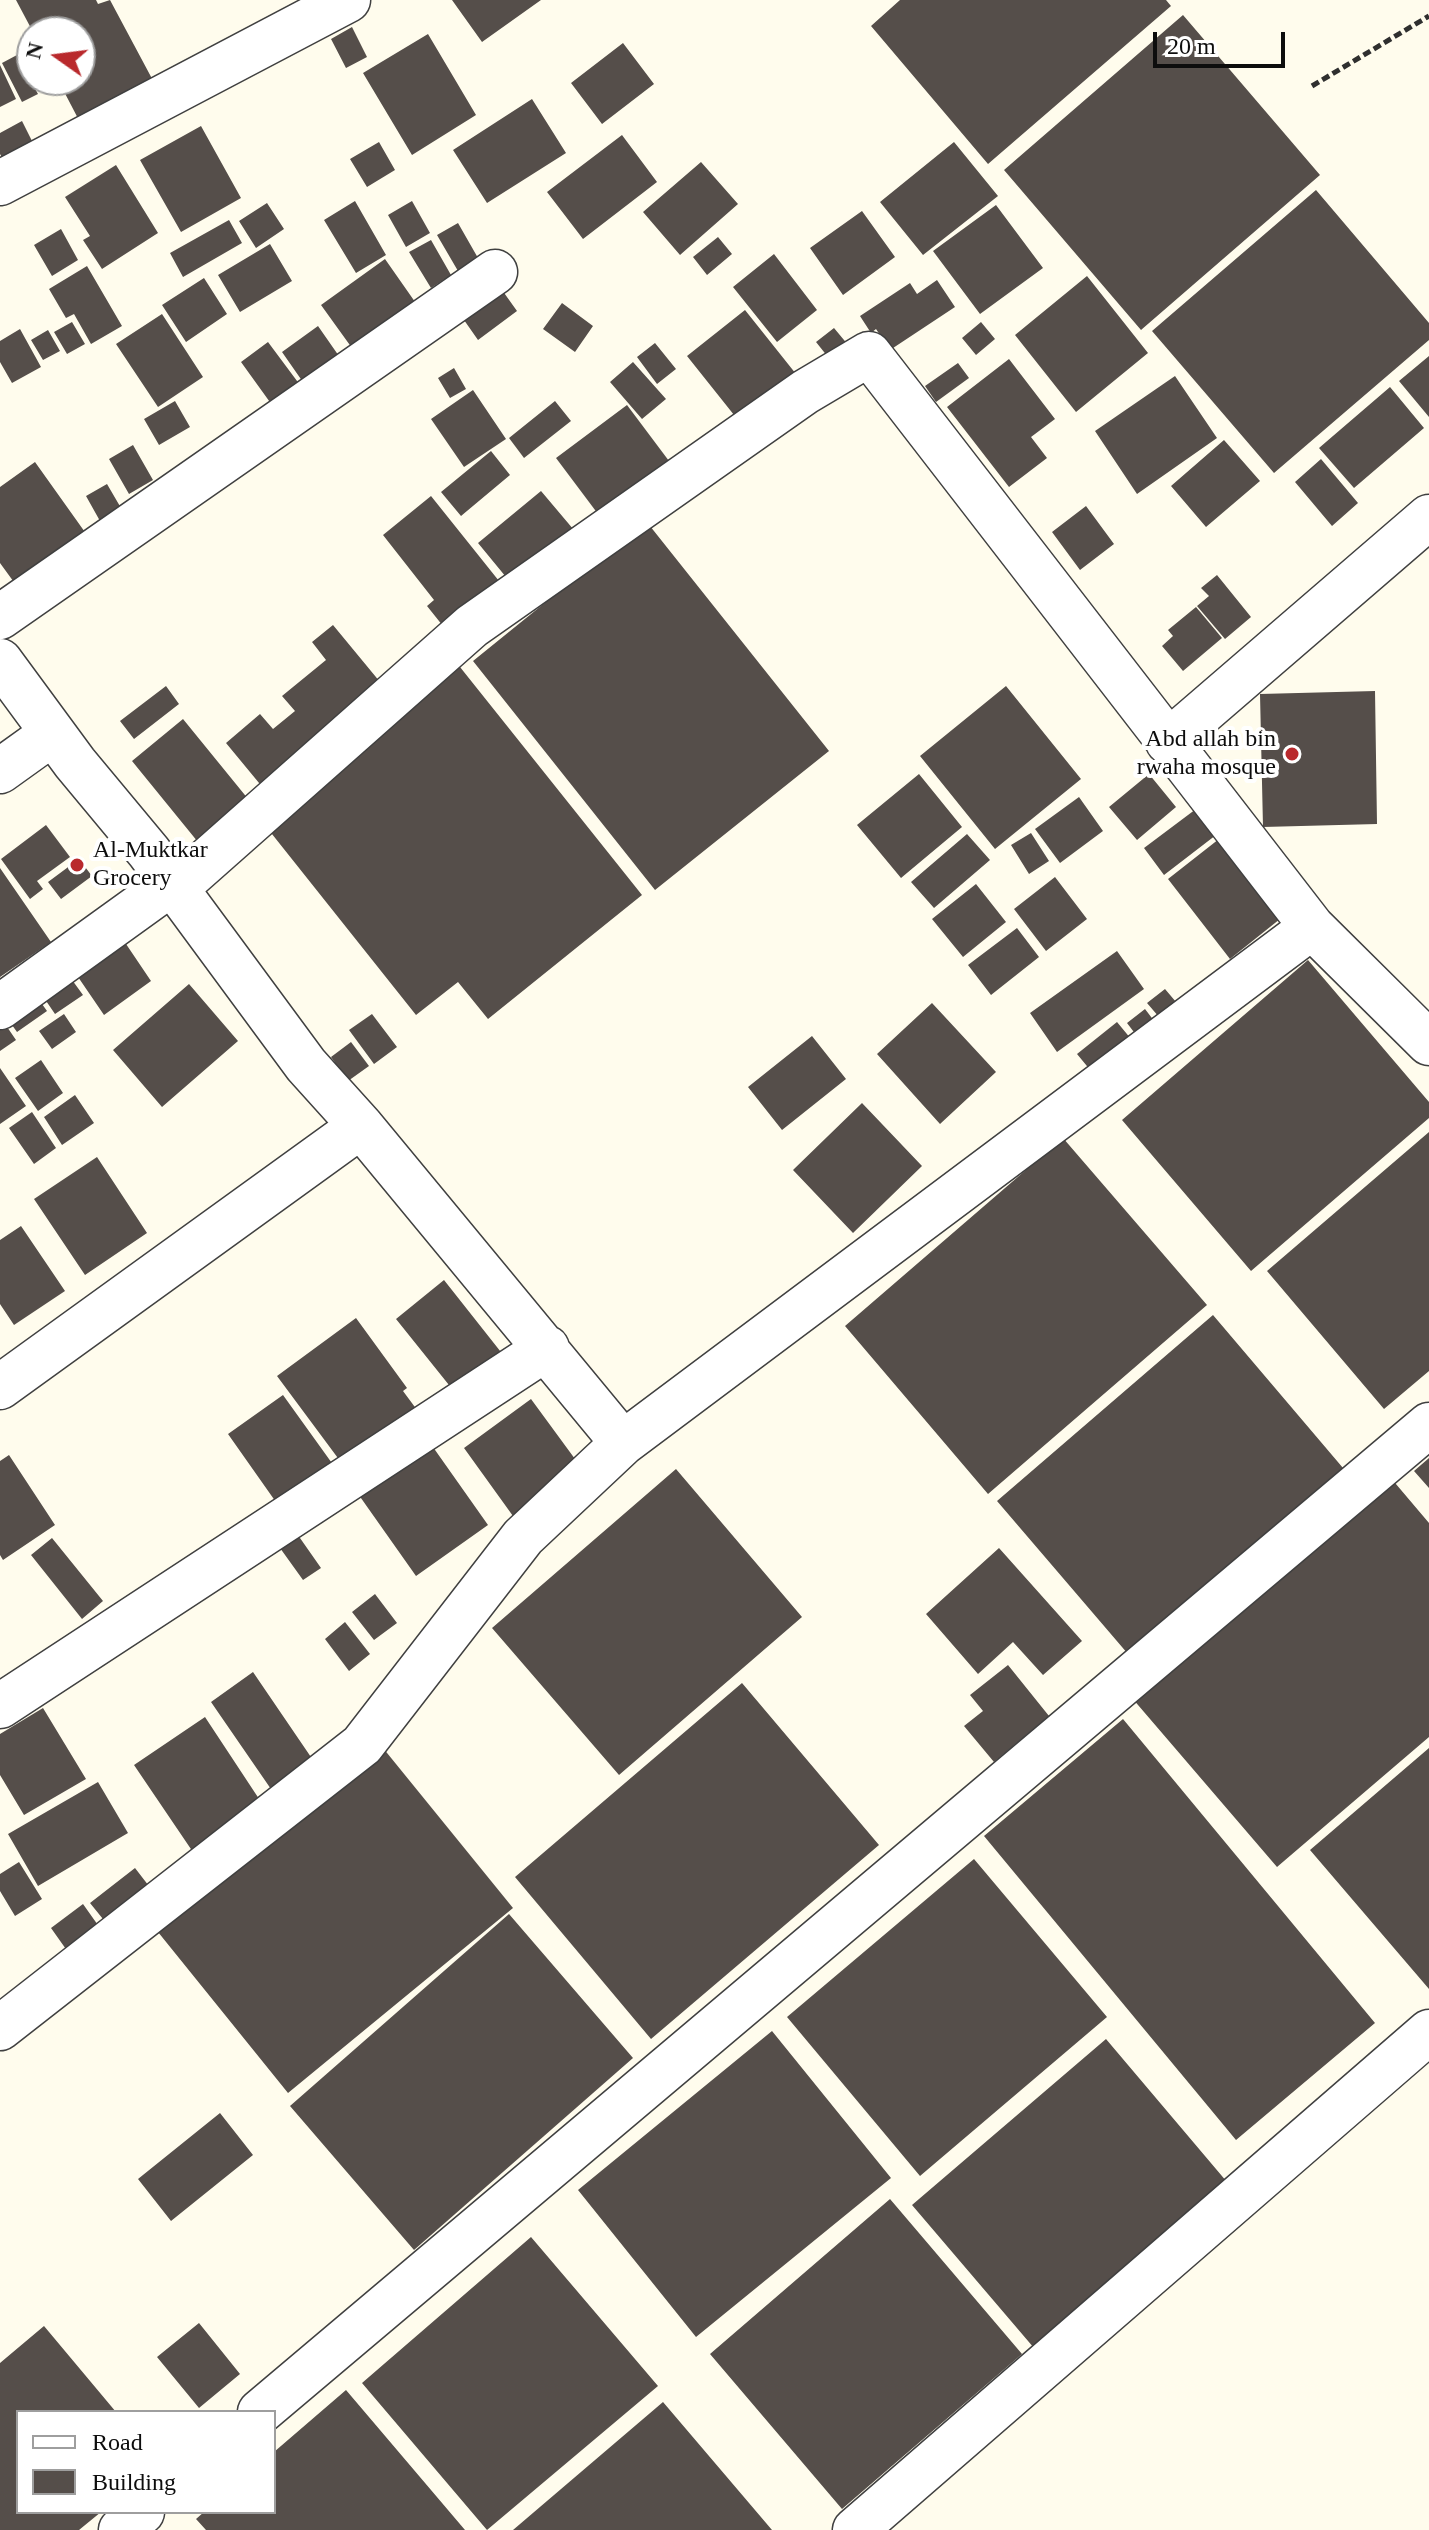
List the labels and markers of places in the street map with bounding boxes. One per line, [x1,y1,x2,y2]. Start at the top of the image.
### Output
place label: Abd allah bin rwaha mosque [1137,726,1276,782]
marker: Abd allah bin rwaha mosque [1283,745,1301,763]
place label: Al-Muktkar Grocery [93,837,208,893]
marker: Al-Muktkar Grocery [68,856,86,874]

